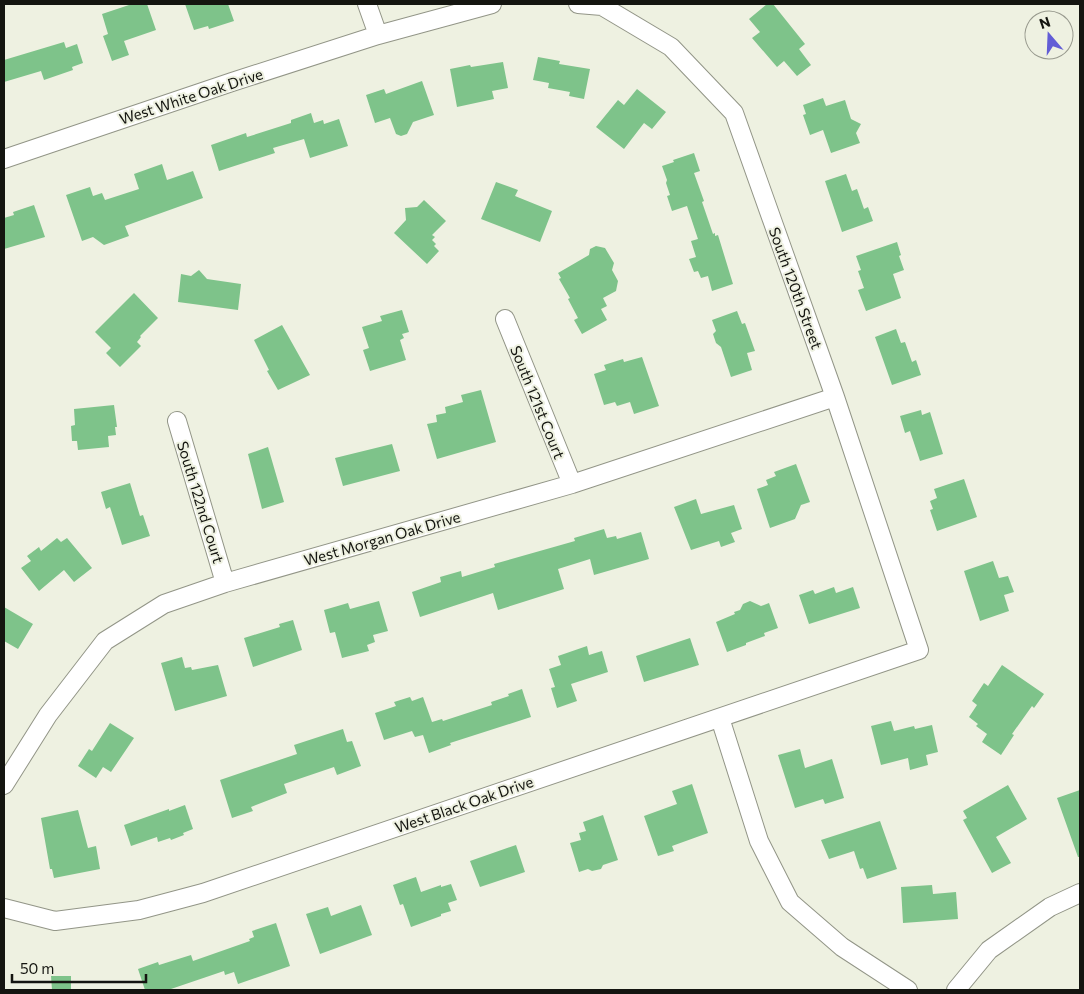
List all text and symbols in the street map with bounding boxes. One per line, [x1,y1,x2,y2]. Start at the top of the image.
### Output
north arrow [1024,10,1074,60]
text: N [1037,12,1052,32]
street label: West White Oak Drive [117,64,265,128]
street label: South 120th Street [766,225,826,351]
street label: South 121st Court [507,343,569,461]
street label: South 122nd Court [174,439,228,565]
street label: West Morgan Oak Drive [302,507,462,569]
street label: West Black Oak Drive [392,772,536,836]
scale bar [12,952,146,984]
text: 50 m [20,959,54,977]

